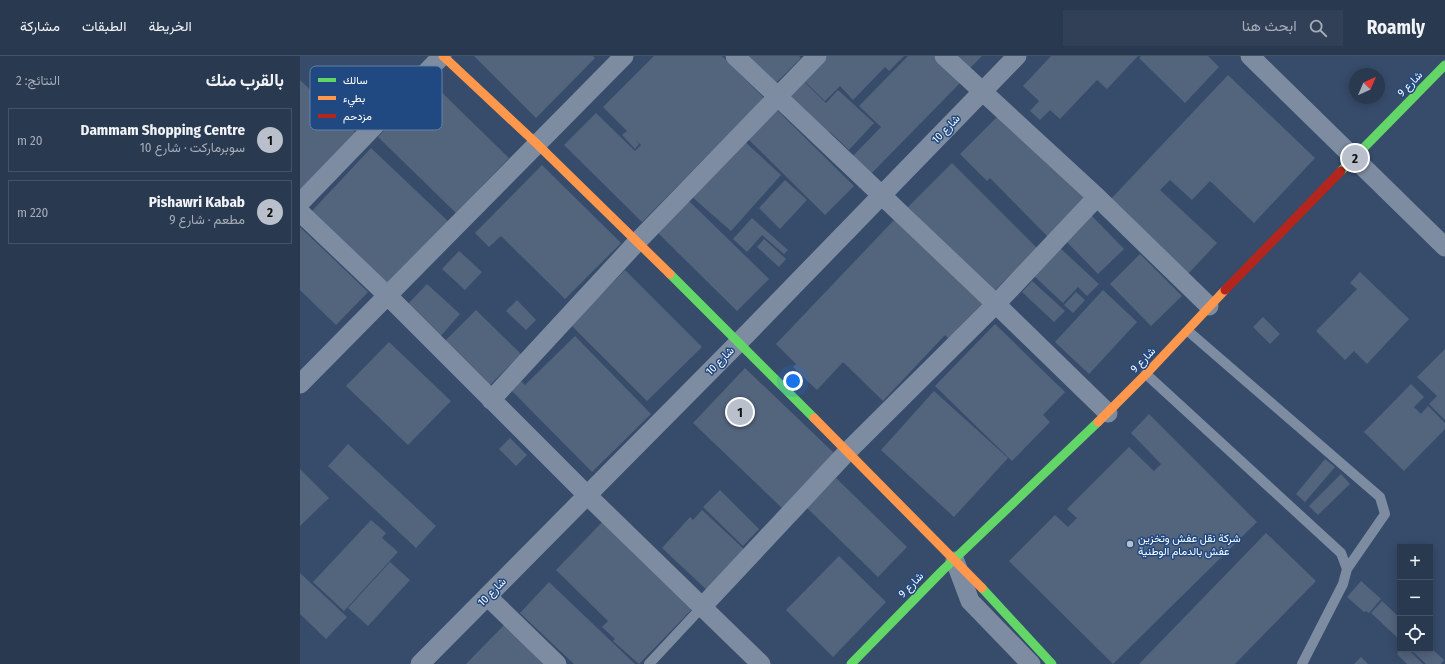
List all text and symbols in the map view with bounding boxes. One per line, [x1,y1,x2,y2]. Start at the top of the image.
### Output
search box [1063,10,1343,46]
text: Roamly [1367,16,1425,39]
text: ابحث هنا [1242,17,1297,35]
icon: search [1307,17,1329,39]
text: مشاركة [20,18,60,35]
text: الطبقات [82,18,126,35]
text: الخريطة [148,18,192,35]
legend [310,66,442,130]
north arrow [1349,68,1385,104]
street label: شارع 9 [1395,68,1426,100]
text: بالقرب منك [206,70,284,91]
text: النتائج: 2 [16,73,60,88]
text: سالك [343,74,368,87]
text: بطيء [343,92,365,108]
text: مزدحم [343,110,372,124]
street label: شارع 10 [929,112,964,147]
text: Dammam Shopping Centre [81,121,245,139]
text: 20 m [17,133,43,148]
text: 1 [267,133,273,148]
text: سوبرماركت · شارع 10 [140,140,245,155]
pin: 2 [1342,143,1368,173]
text: Pishawri Kabab [149,193,245,211]
text: 220 m [17,205,48,220]
text: 2 [267,205,273,220]
text: مطعم · شارع 9 [169,212,245,227]
street label: شارع 10 [703,344,738,379]
street label: شارع 9 [1128,344,1159,376]
your location [783,371,803,391]
pin: 1 [727,397,753,427]
place label: شركة نقل عفش وتخزين عفش بالدمام الوطنية [1138,532,1241,559]
marker: شركة نقل عفش وتخزين عفش بالدمام الوطنية [1125,539,1135,549]
map controls [1397,544,1433,652]
button: + [1397,544,1433,580]
street label: شارع 9 [896,569,927,601]
street label: شارع 10 [475,575,510,610]
button: − [1397,580,1433,616]
button: locate [1397,616,1433,652]

